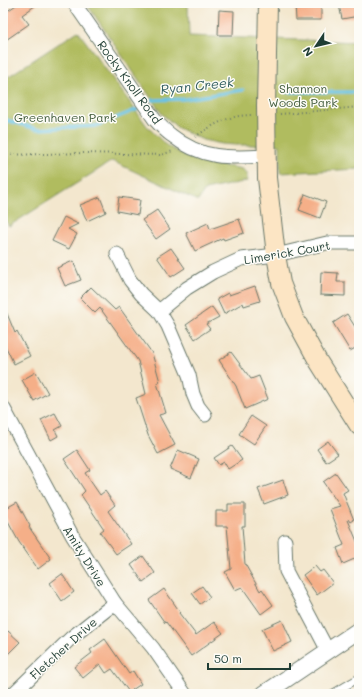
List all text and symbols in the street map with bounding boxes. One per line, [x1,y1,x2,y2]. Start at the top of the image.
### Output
north arrow [296,26,336,66]
street label: Rocky Knoll Road [94,37,166,127]
text: N [299,44,316,60]
water label: Ryan Creek [160,73,235,97]
park label: Shannon Woods Park [268,80,338,110]
park label: Greenhaven Park [14,109,116,125]
street label: Limerick Court [243,237,331,267]
street label: Amity Drive [60,523,110,589]
street label: Fletcher Drive [26,614,100,682]
scale bar [208,645,290,671]
text: 50 m [214,650,242,666]

